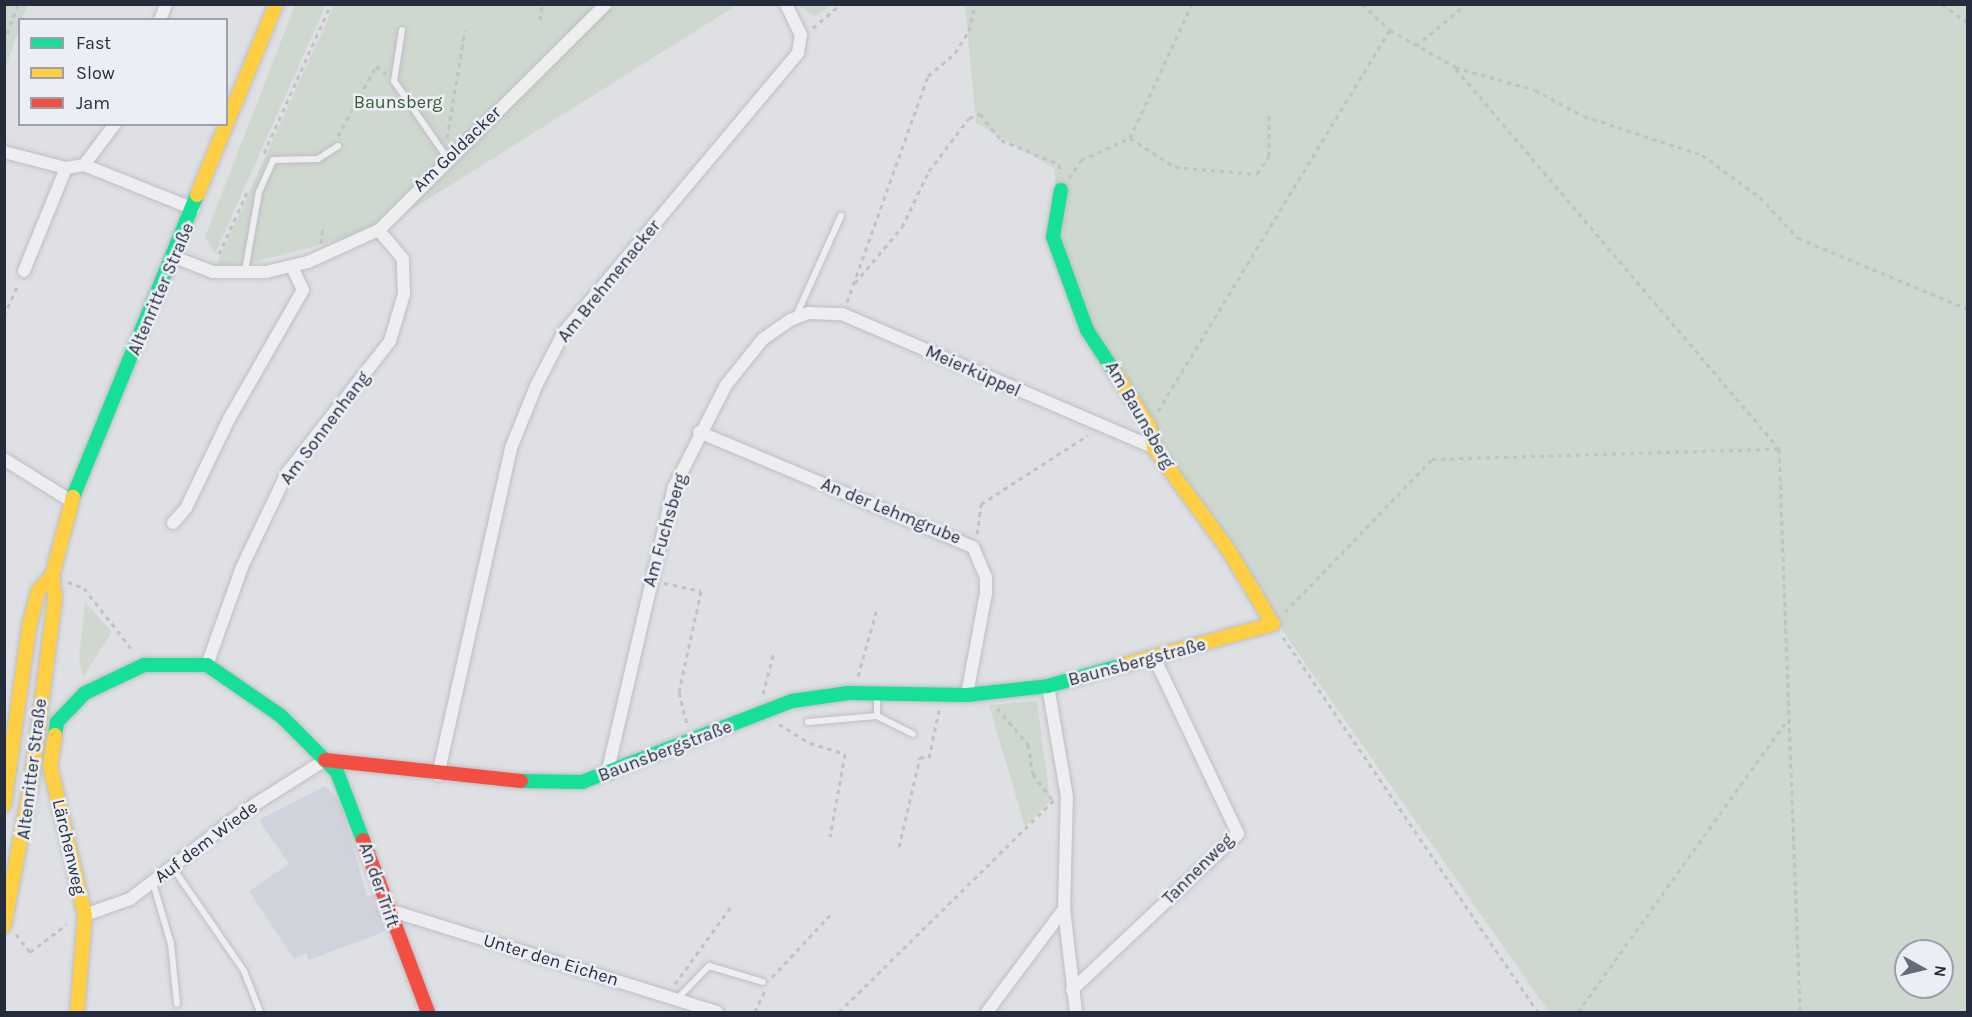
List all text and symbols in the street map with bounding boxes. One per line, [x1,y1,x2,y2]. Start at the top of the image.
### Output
legend [18,18,228,126]
text: Fast [76,32,111,54]
text: Slow [76,62,115,84]
park label: Baunsberg [354,91,442,113]
text: Jam [76,92,110,114]
street label: Am Goldacker [409,102,505,196]
street label: Am Brehmenacker [553,215,665,347]
street label: Altenritter Straße [123,219,199,359]
street label: Meierküppel [922,340,1024,402]
street label: Am Baunsberg [1101,358,1179,472]
street label: Am Sonnenhang [276,367,374,489]
street label: Am Fuchsberg [638,471,692,589]
street label: An der Lehmgrube [818,473,964,549]
street label: Baunsbergstraße [1066,633,1208,691]
street label: Altenritter Straße [13,697,51,841]
street label: Baunsbergstraße [595,716,735,786]
street label: Auf dem Wiede [150,796,262,888]
street label: Lärchenweg [48,797,90,897]
street label: Tannenweg [1158,829,1238,909]
street label: An der Trift [354,840,404,930]
street label: Unter den Eichen [481,929,621,991]
north arrow [1894,939,1954,999]
text: N [1930,964,1951,978]

